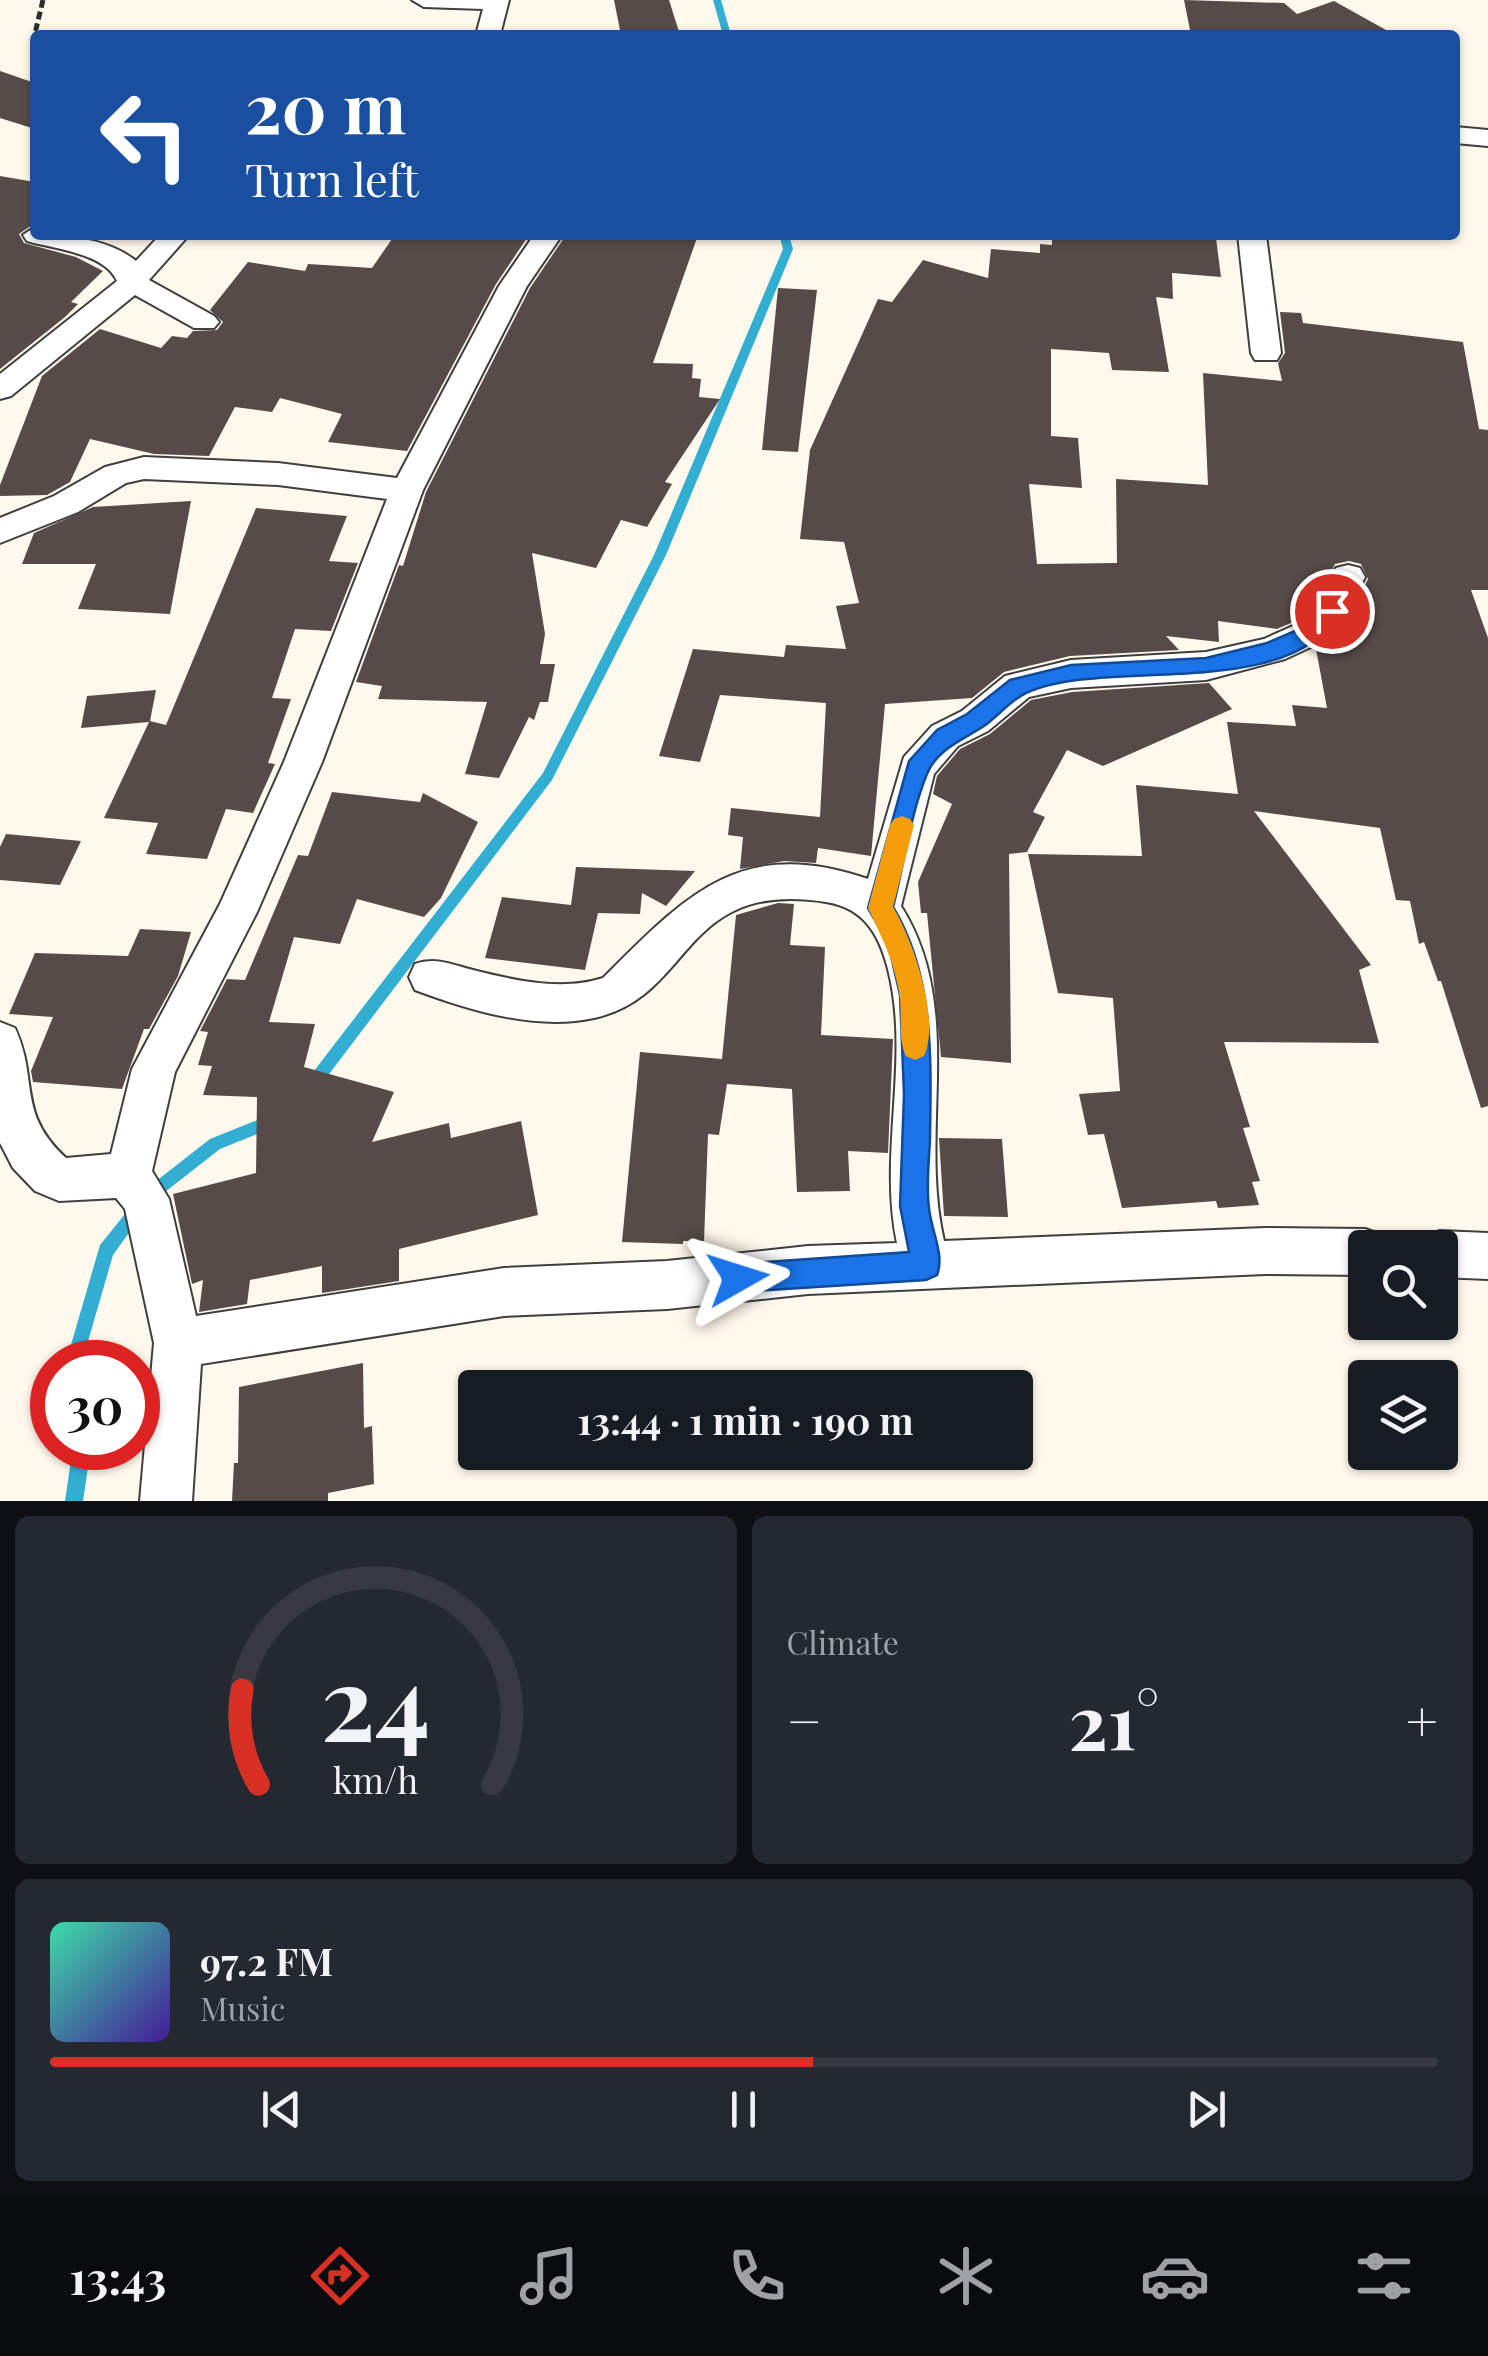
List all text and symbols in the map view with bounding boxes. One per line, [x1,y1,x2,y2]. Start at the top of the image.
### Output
text: 20 m [245,58,406,152]
icon: left [80,70,210,200]
text: Turn left [245,148,419,208]
pin [1290,569,1375,654]
icon: arrive [1305,584,1360,639]
position arrow [686,1226,790,1330]
map controls [1348,1230,1458,1470]
button: search [1348,1230,1458,1340]
speed limit sign: 30 [30,1340,160,1470]
button: layers [1348,1360,1458,1470]
text: 13:44 · 1 min · 190 m [577,1394,914,1445]
text: Climate [787,1620,899,1663]
text: 24 [321,1629,430,1768]
text: 21° [1068,1669,1159,1769]
text: − [787,1682,822,1756]
text: + [1406,1682,1438,1756]
text: km/h [333,1755,419,1803]
text: 97.2 FM [200,1935,333,1986]
text: Music [200,1986,285,2029]
icon: previous [254,2082,309,2137]
icon: pause [716,2082,771,2137]
icon: next [1179,2082,1234,2137]
icon: directions [305,2241,375,2311]
icon: music [514,2241,584,2311]
icon: phone [722,2241,792,2311]
icon: climate [931,2241,1001,2311]
icon: car [1140,2241,1210,2311]
icon: filters [1349,2241,1419,2311]
text: 13:43 [69,2246,166,2306]

